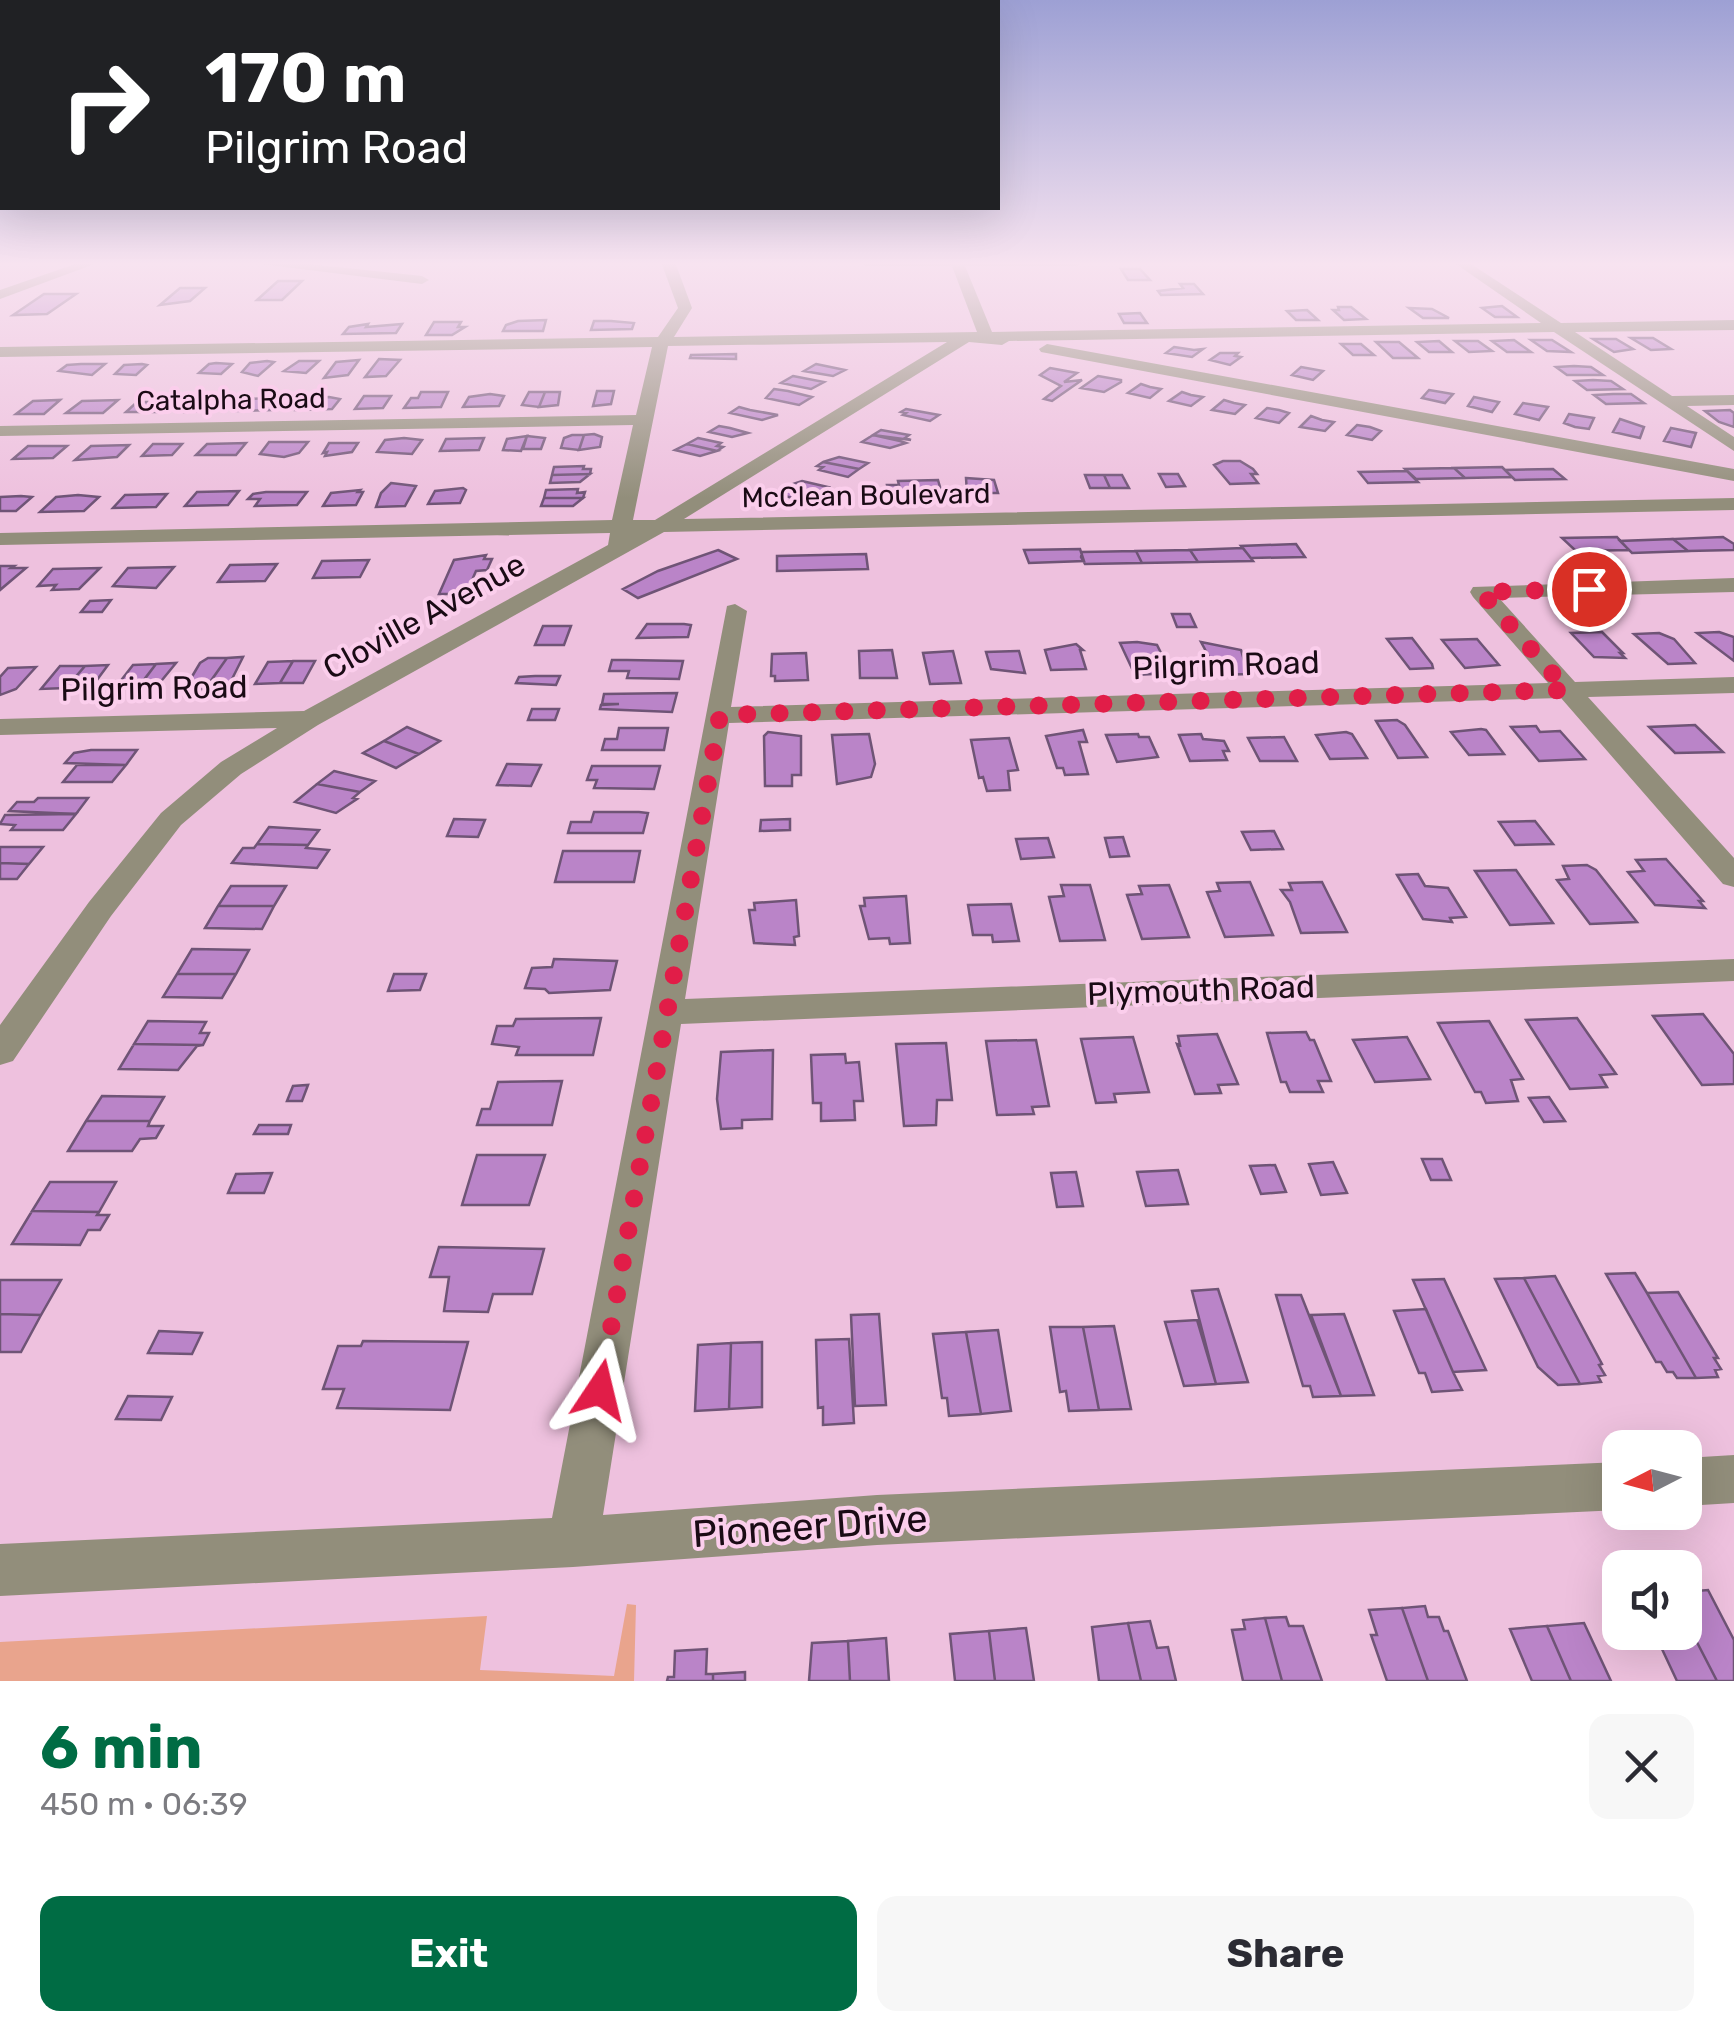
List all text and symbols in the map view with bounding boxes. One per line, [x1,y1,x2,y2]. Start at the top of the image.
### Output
text: 170 m [205,37,407,120]
icon: right [40,40,170,170]
text: Pilgrim Road [205,121,468,174]
street label: Catalpha Road [136,381,326,418]
street label: McClean Boulevard [741,477,991,514]
street label: Cloville Avenue [316,545,532,687]
pin [1547,547,1632,632]
icon: arrive [1562,562,1617,617]
street label: Pilgrim Road [1132,643,1320,687]
street label: Pilgrim Road [60,667,248,709]
street label: Plymouth Road [1087,967,1315,1013]
position arrow [548,1338,652,1442]
north arrow [1602,1430,1702,1530]
map controls [1602,1430,1702,1650]
street label: Pioneer Drive [691,1495,929,1557]
button: sound [1602,1550,1702,1650]
text: 6 min [40,1712,203,1783]
button: close [1589,1714,1694,1819]
text: 450 m · 06:39 [40,1785,248,1823]
button: Exit [40,1896,857,2011]
button: Share [877,1896,1694,2011]

